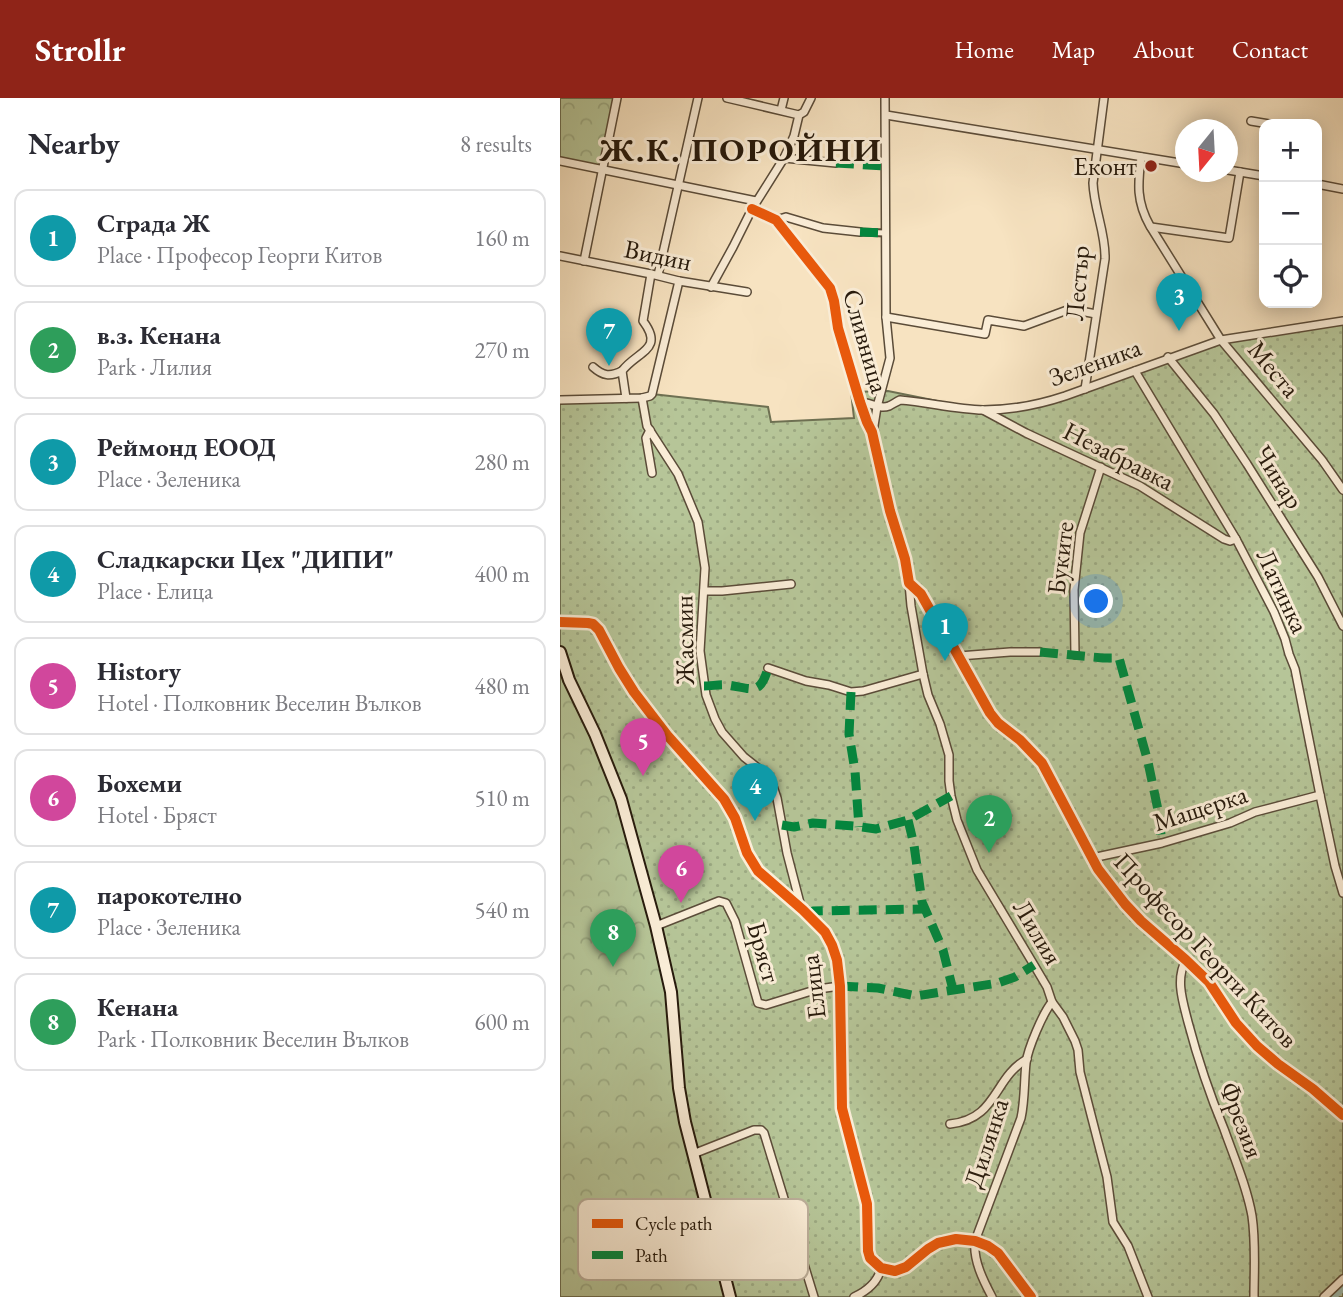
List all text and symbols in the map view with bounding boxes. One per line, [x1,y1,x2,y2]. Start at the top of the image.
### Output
text: Strollr [35,28,126,71]
text: Home [954,34,1014,65]
text: Map [1052,34,1095,65]
text: About [1133,34,1194,65]
text: Contact [1232,34,1308,65]
north arrow [1175,119,1238,182]
map controls [1259,119,1322,308]
button: + [1259,119,1322,182]
text: Nearby [28,124,120,163]
district label: Ж.К. ПОРОЙНИ [598,128,883,171]
text: 8 results [460,129,532,159]
place label: Еконт [1073,149,1137,183]
marker: Еконт [1143,158,1159,174]
button: − [1259,182,1322,245]
text: Сграда Ж [97,206,210,240]
text: 1 [47,223,59,253]
text: 160 m [474,223,530,253]
street label: Видин [621,231,695,279]
text: Place · Професор Георги Китов [97,240,382,270]
street label: Лестър [1057,244,1097,322]
button: locate [1259,245,1322,308]
pin: 3 [1156,273,1202,331]
street label: Сливница [835,285,897,398]
pin: 7 [586,308,632,366]
text: в.з. Кенана [97,318,221,352]
street label: Зеленика [1044,329,1146,394]
street label: Места [1240,333,1308,405]
text: 2 [47,335,59,365]
text: 270 m [474,335,530,365]
text: Park · Лилия [97,352,212,382]
street label: Незабравка [1058,414,1181,499]
text: Реймонд ЕООД [97,430,276,464]
street label: Чинар [1246,439,1312,515]
text: 3 [47,447,59,477]
text: 280 m [474,447,530,477]
text: Place · Зеленика [97,464,241,494]
street label: Буките [1039,519,1081,597]
text: Сладкарски Цех "ДИПИ" [97,542,394,576]
street label: Латинка [1249,543,1318,639]
text: 4 [47,559,59,589]
text: 400 m [474,559,530,589]
text: Place · Елица [97,576,213,606]
your location [1079,584,1113,618]
street label: Жасмин [666,595,702,686]
pin: 1 [922,603,968,661]
text: History [97,654,181,688]
text: 5 [47,671,59,701]
text: 480 m [474,671,530,701]
text: Hotel · Полковник Веселин Вълков [97,688,422,718]
pin: 5 [620,718,666,776]
pin: 4 [732,763,778,821]
text: Бохеми [97,766,182,800]
street label: Мащерка [1148,777,1252,839]
text: 6 [47,783,59,813]
text: 510 m [474,783,530,813]
pin: 2 [966,795,1012,853]
text: Hotel · Бряст [97,800,217,830]
pin: 6 [658,845,704,903]
street label: Професор Георги Китов [1106,845,1306,1055]
text: парокотелно [97,878,242,912]
street label: Лилия [1005,893,1071,971]
text: 7 [47,895,59,925]
text: 540 m [474,895,530,925]
pin: 8 [590,909,636,967]
text: Place · Зеленика [97,912,241,942]
street label: Бряст [739,918,789,986]
street label: Елица [792,952,834,1021]
text: Кенана [97,990,178,1024]
text: 8 [47,1007,59,1037]
text: 600 m [474,1007,530,1037]
text: Park · Полковник Веселин Вълков [97,1024,409,1054]
street label: Фрезия [1212,1077,1272,1163]
street label: Дилянка [956,1093,1017,1192]
legend [578,1199,808,1280]
text: Cycle path [635,1211,713,1236]
text: Path [635,1243,668,1268]

